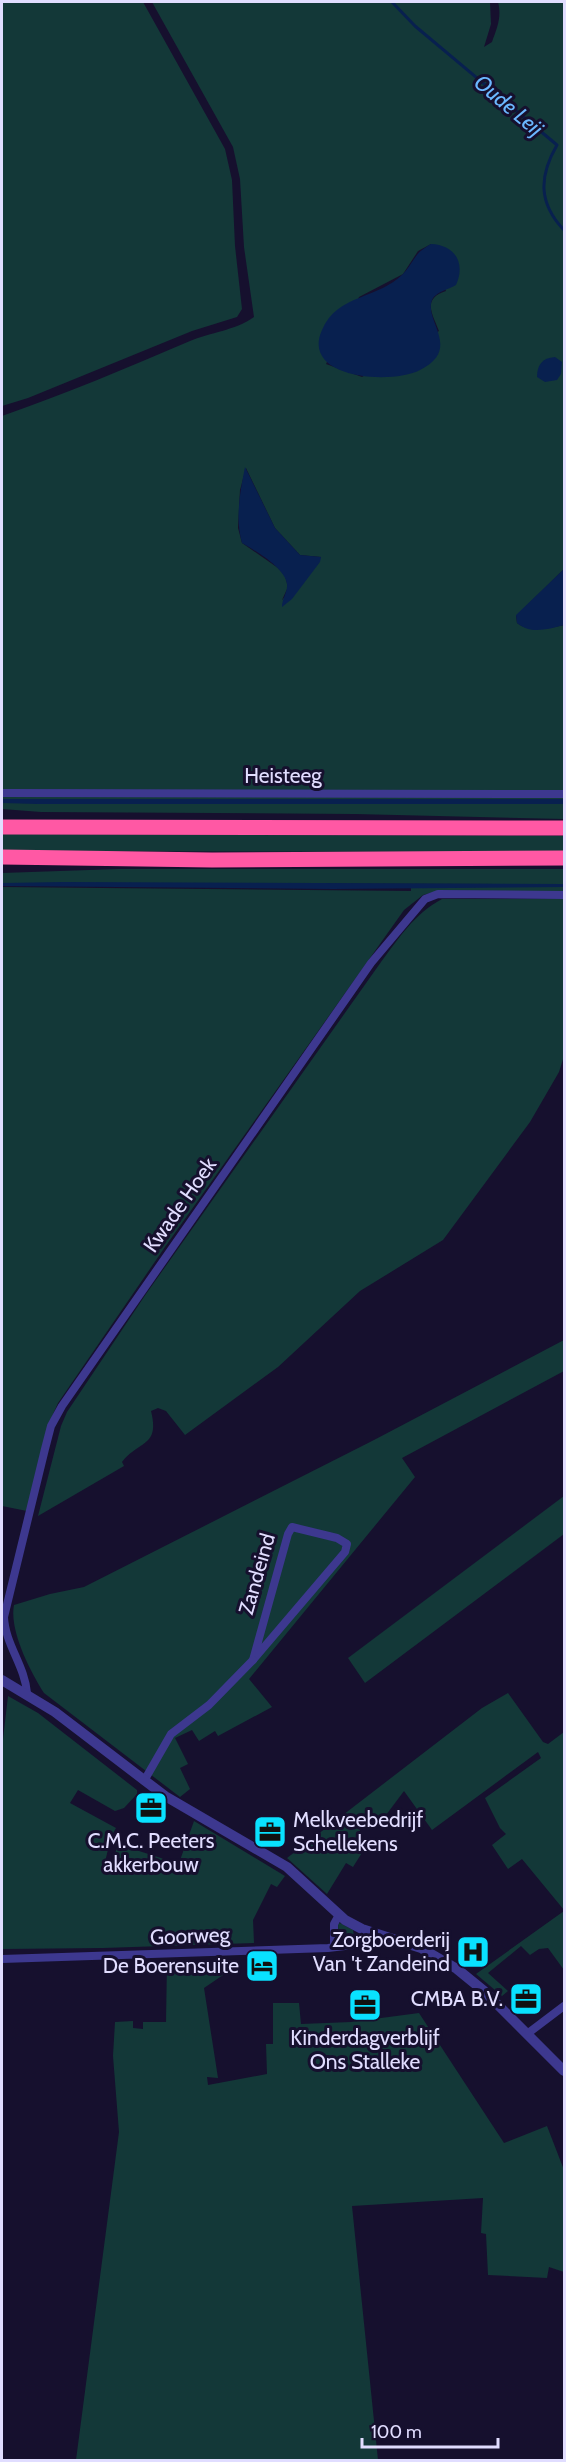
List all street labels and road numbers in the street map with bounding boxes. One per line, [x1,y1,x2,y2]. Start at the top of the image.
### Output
street label: Heisteeg [244,763,322,788]
street label: Kwade Hoek [138,1152,222,1257]
street label: Zandeind [233,1530,280,1617]
street label: Goorweg [150,1922,231,1949]

